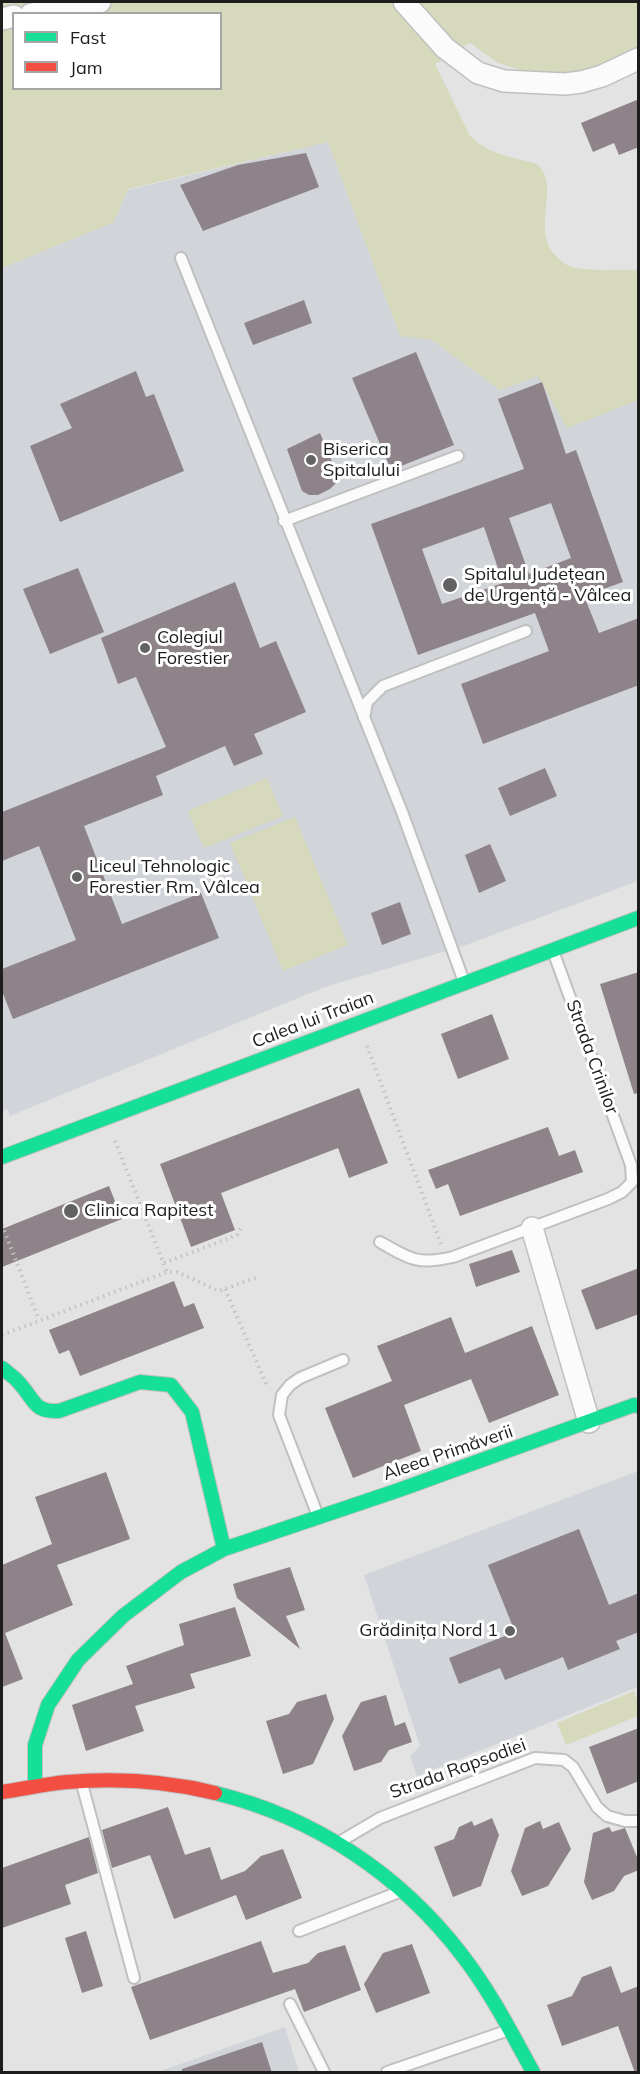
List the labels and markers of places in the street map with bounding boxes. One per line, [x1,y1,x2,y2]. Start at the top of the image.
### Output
place label: Biserica Spitalului [323,439,400,482]
marker: Biserica Spitalului [304,453,318,467]
place label: Spitalul Județean de Urgență - Vâlcea [464,564,631,606]
marker: Spitalul Județean de Urgență - Vâlcea [441,576,459,594]
place label: Colegiul Forestier [157,627,229,670]
marker: Colegiul Forestier [138,641,152,655]
place label: Liceul Tehnologic Forestier Rm. Vâlcea [89,856,260,898]
marker: Liceul Tehnologic Forestier Rm. Vâlcea [70,870,84,884]
place label: Clinica Rapitest [84,1200,213,1222]
marker: Clinica Rapitest [62,1202,80,1220]
place label: Grădinița Nord 1 [359,1620,498,1642]
marker: Grădinița Nord 1 [503,1624,517,1638]

